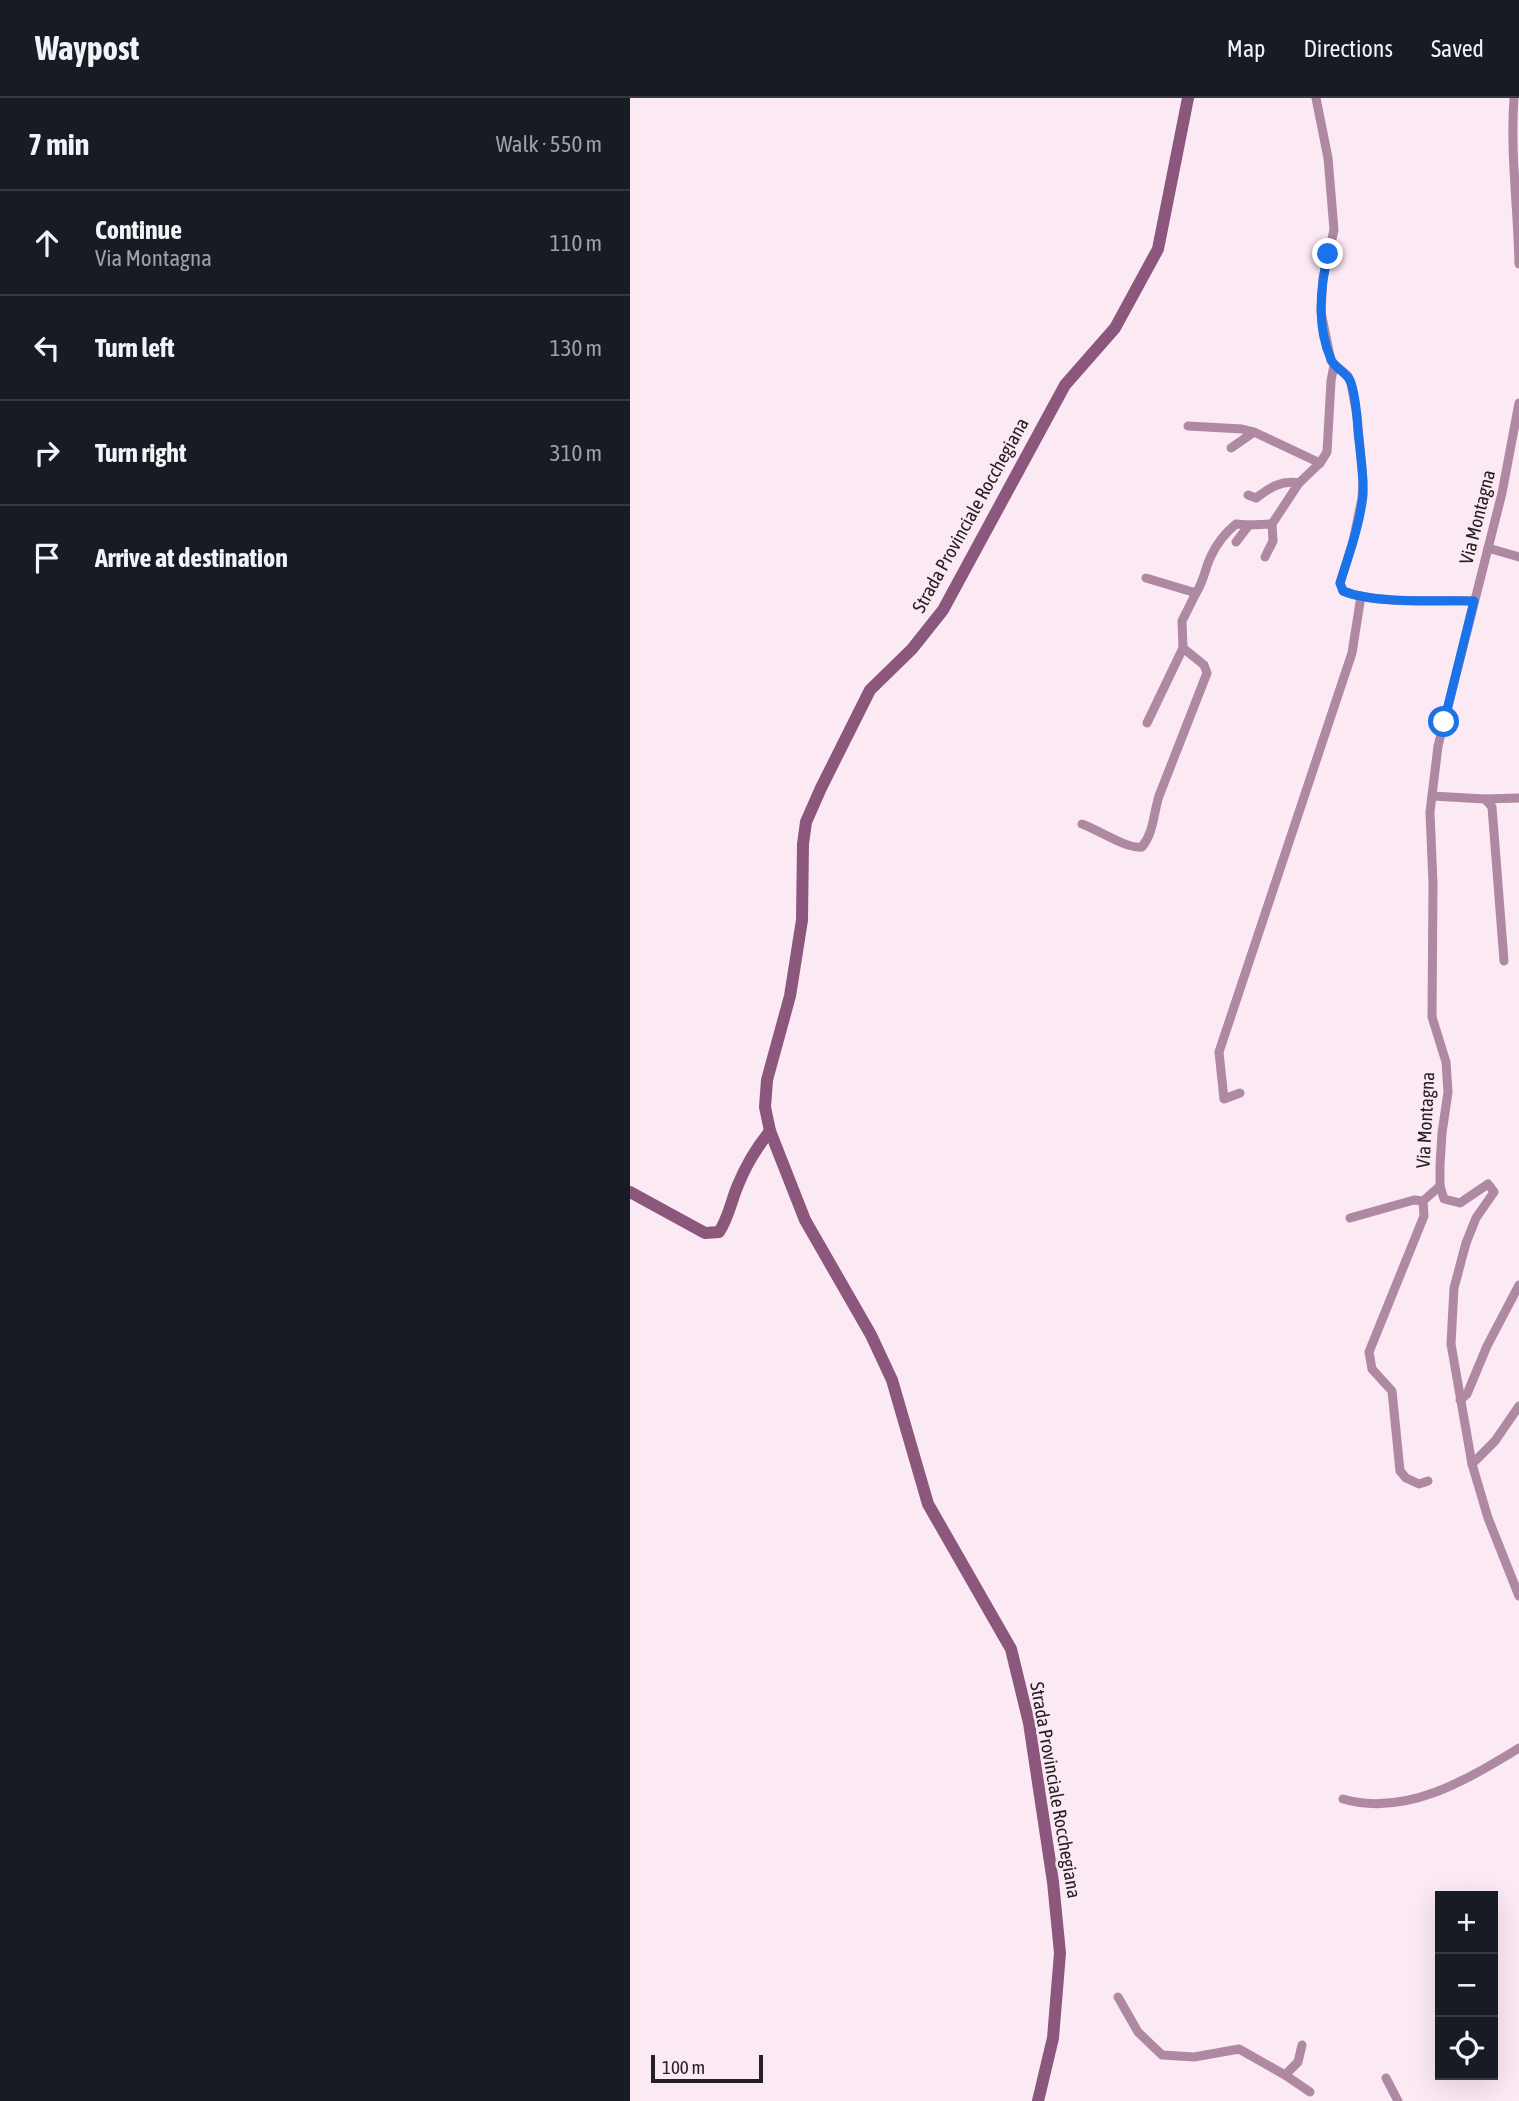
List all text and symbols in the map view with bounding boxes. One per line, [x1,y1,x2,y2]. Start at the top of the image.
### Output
text: Waypost [35,29,139,67]
text: Map [1227,35,1265,62]
text: Directions [1303,35,1393,62]
text: Saved [1431,35,1484,62]
text: 7 min [28,127,89,161]
text: Walk · 550 m [496,131,602,157]
text: Continue [95,215,182,245]
icon: ahead [28,224,66,262]
text: 110 m [550,230,602,256]
route end [1312,238,1343,269]
text: Via Montagna [95,245,212,271]
icon: left [28,329,66,367]
text: Turn left [95,333,175,363]
text: 130 m [550,335,602,361]
street label: Strada Provinciale Rocchegiana [907,414,1033,616]
icon: right [28,434,66,472]
text: Turn right [95,438,186,468]
text: 310 m [550,440,602,466]
street label: Via Montagna [1455,468,1499,566]
icon: arrive [28,539,66,577]
text: Arrive at destination [95,543,288,573]
route start [1428,706,1459,737]
street label: Via Montagna [1411,1071,1439,1169]
street label: Strada Provinciale Rocchegiana [1026,1680,1086,1900]
map controls [1435,1891,1498,2080]
button: + [1435,1891,1498,1954]
button: − [1435,1954,1498,2017]
button: locate [1435,2017,1498,2080]
scale bar [651,2052,763,2084]
text: 100 m [662,2056,705,2078]

